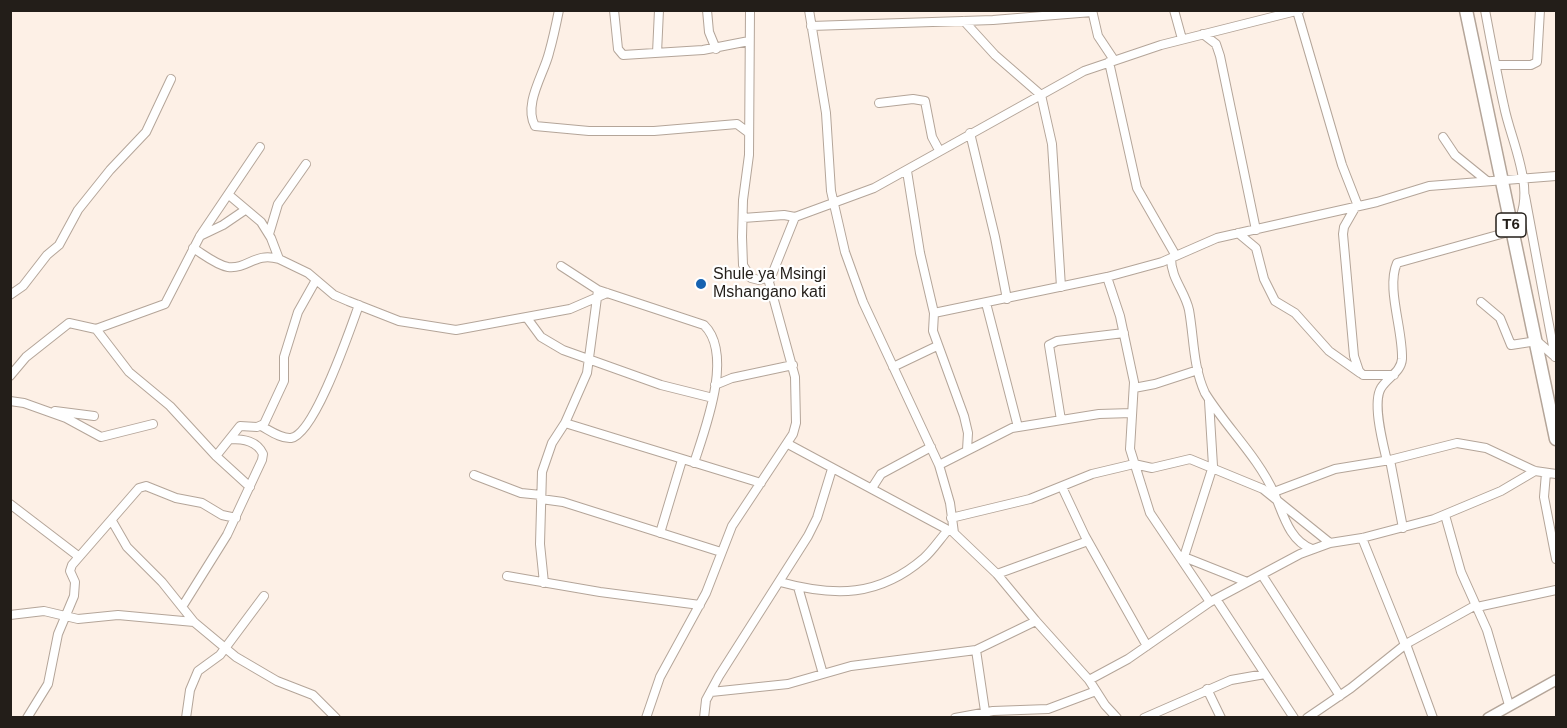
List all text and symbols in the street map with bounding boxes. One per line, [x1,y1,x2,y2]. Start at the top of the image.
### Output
road number: T6 [1496,213,1526,237]
place label: Shule ya Msingi Mshangano kati [713,265,826,303]
marker: Shule ya Msingi Mshangano kati [694,277,708,291]

